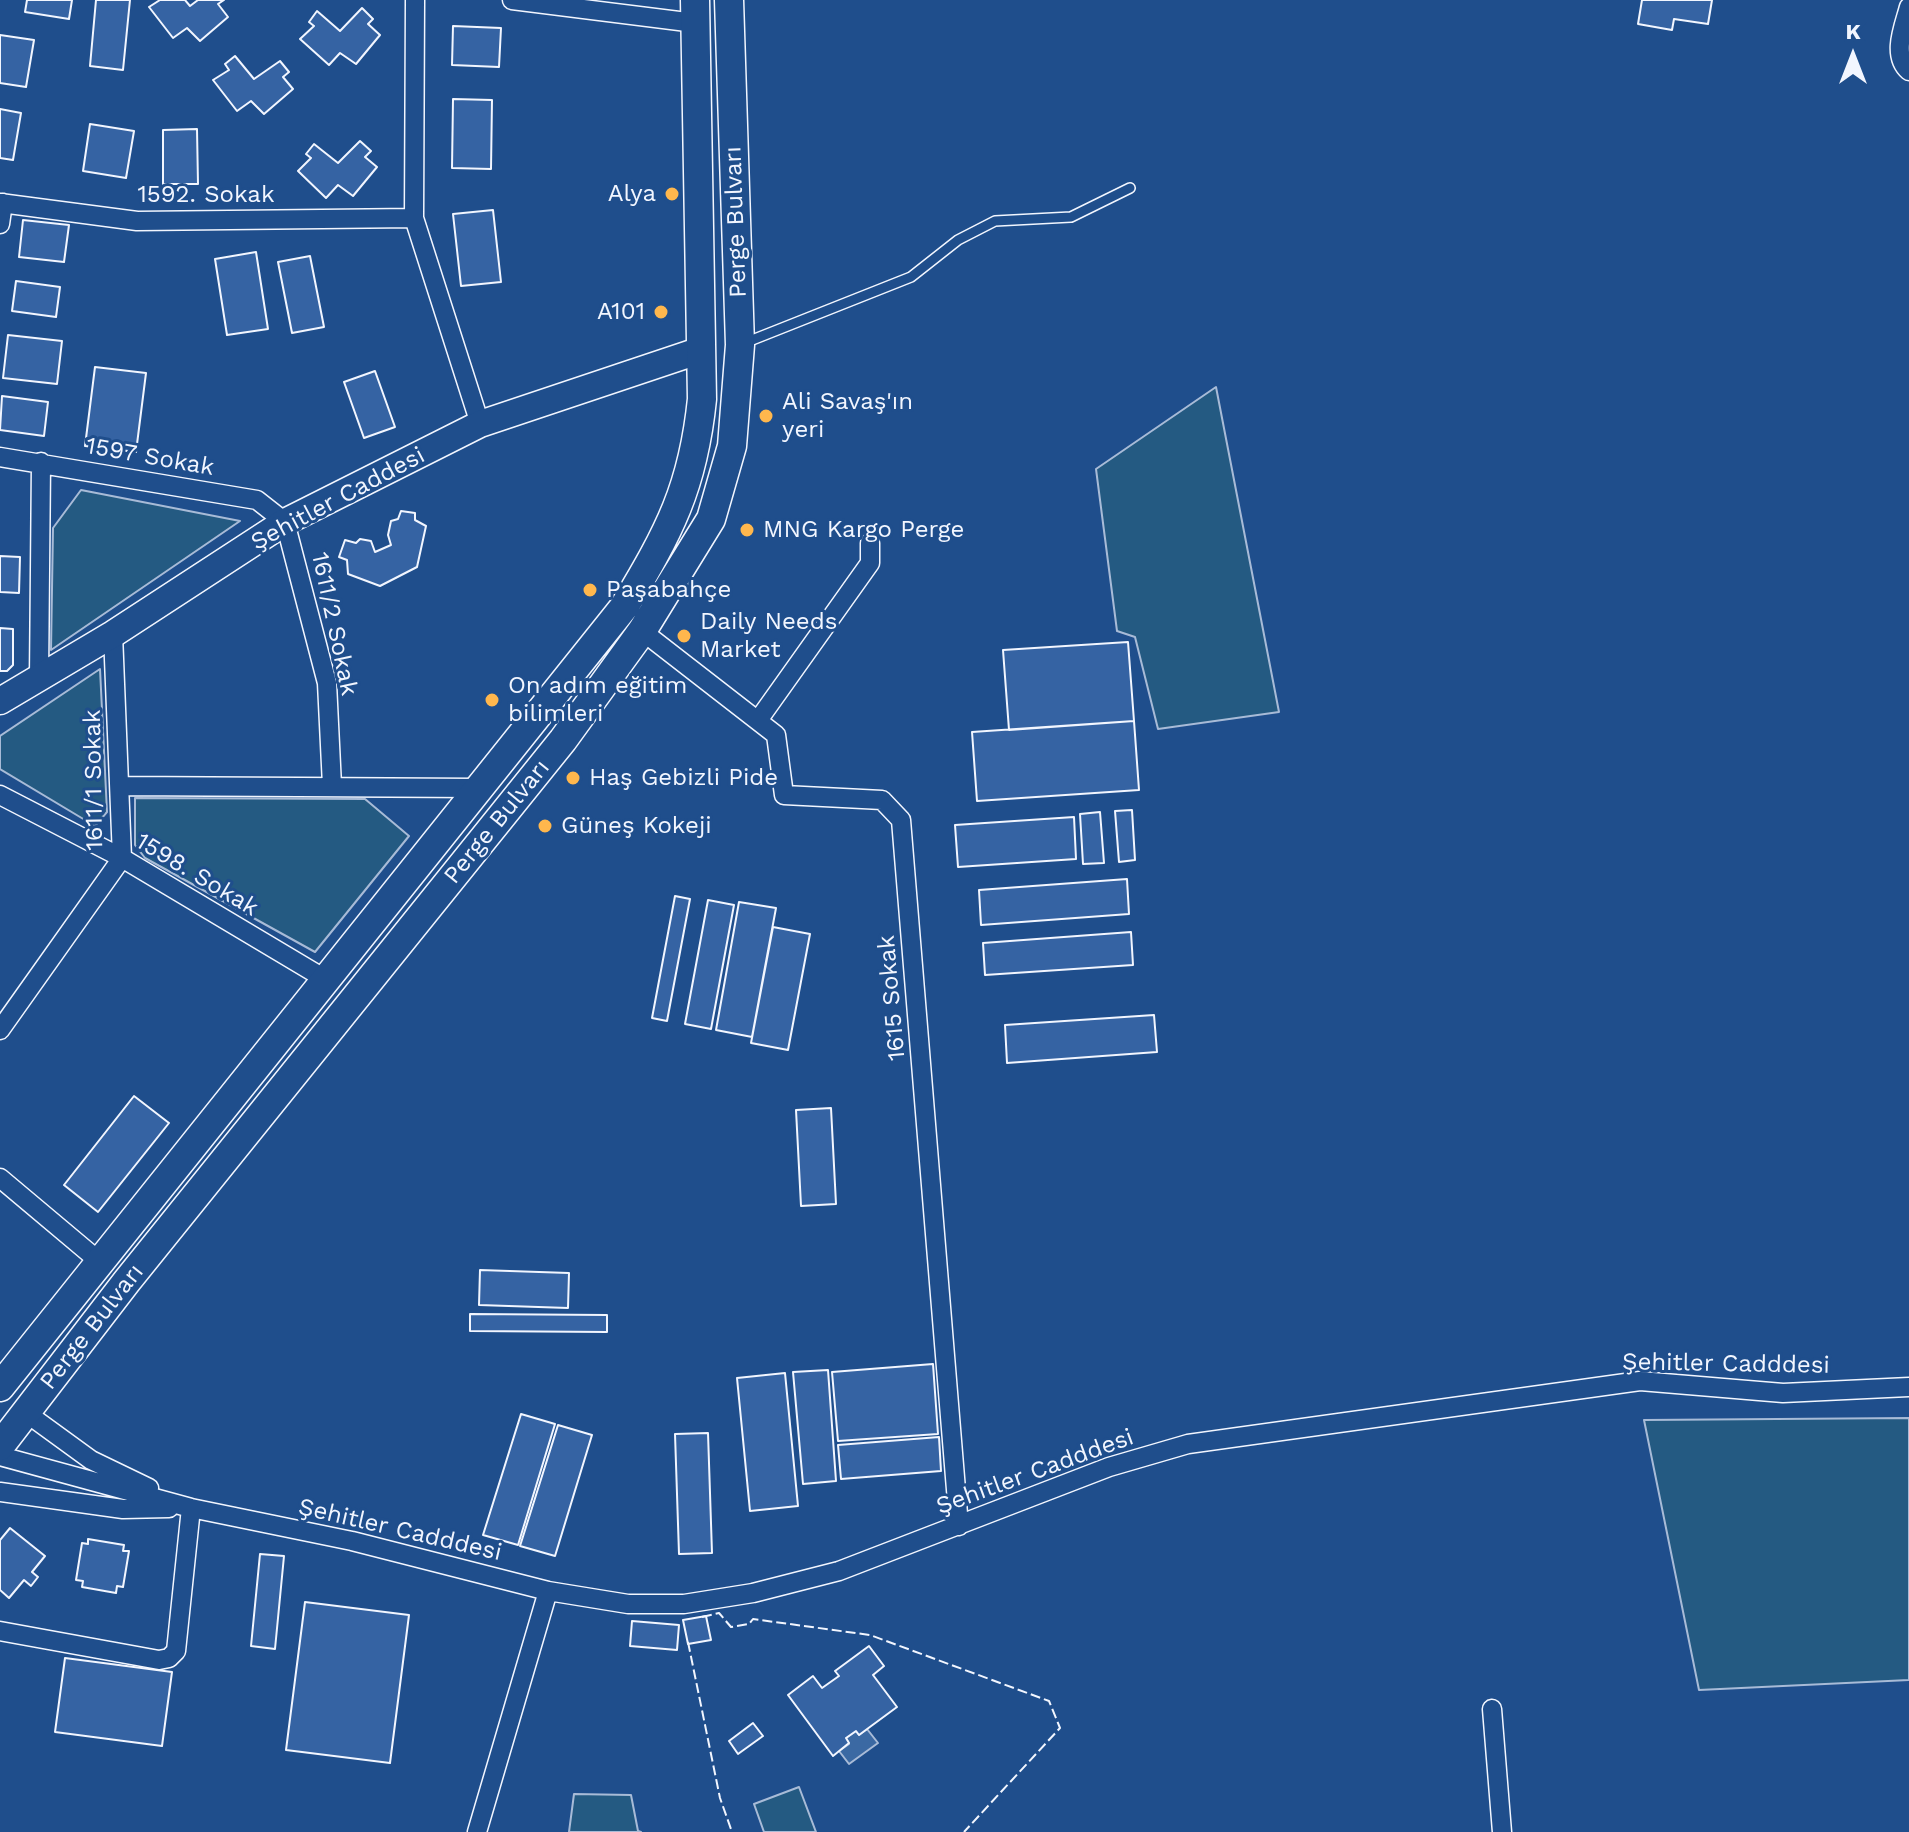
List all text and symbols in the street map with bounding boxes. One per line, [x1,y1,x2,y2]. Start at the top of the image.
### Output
north arrow [1813,16,1893,96]
text: K [1845,19,1861,44]
street label: Perge Bulvarı [719,146,753,298]
place label: Alya [608,180,656,208]
street label: 1592. Sokak [137,181,275,209]
marker: Alya [663,185,681,203]
place label: A101 [597,298,645,326]
marker: A101 [652,303,670,321]
place label: Ali Savaş'ın yeri [782,388,913,444]
marker: Ali Savaş'ın yeri [757,407,775,425]
street label: 1597 Sokak [84,432,216,482]
street label: Şehitler Caddesi [246,441,430,557]
place label: MNG Kargo Perge [763,516,964,544]
marker: MNG Kargo Perge [738,521,756,539]
street label: 1611/2 Sokak [305,550,363,698]
place label: Paşabahçe [606,576,731,604]
marker: Paşabahçe [581,581,599,599]
place label: Daily Needs Market [700,608,837,664]
marker: Daily Needs Market [675,627,693,645]
place label: On adım eğitim bilimleri [508,672,687,728]
marker: On adım eğitim bilimleri [483,691,501,709]
street label: 1611/1 Sokak [78,709,110,851]
street label: Perge Bulvarı [438,754,556,890]
place label: Haş Gebizli Pide [589,764,778,792]
marker: Haş Gebizli Pide [564,769,582,787]
place label: Güneş Kokeji [561,812,712,840]
marker: Güneş Kokeji [536,817,554,835]
street label: 1598. Sokak [131,827,263,923]
street label: 1615 Sokak [872,934,912,1062]
street label: Perge Bulvarı [34,1258,150,1396]
street label: Şehitler Cadddesi [1622,1348,1830,1380]
street label: Şehitler Cadddesi [932,1423,1138,1521]
street label: Şehitler Cadddesi [296,1493,504,1567]

